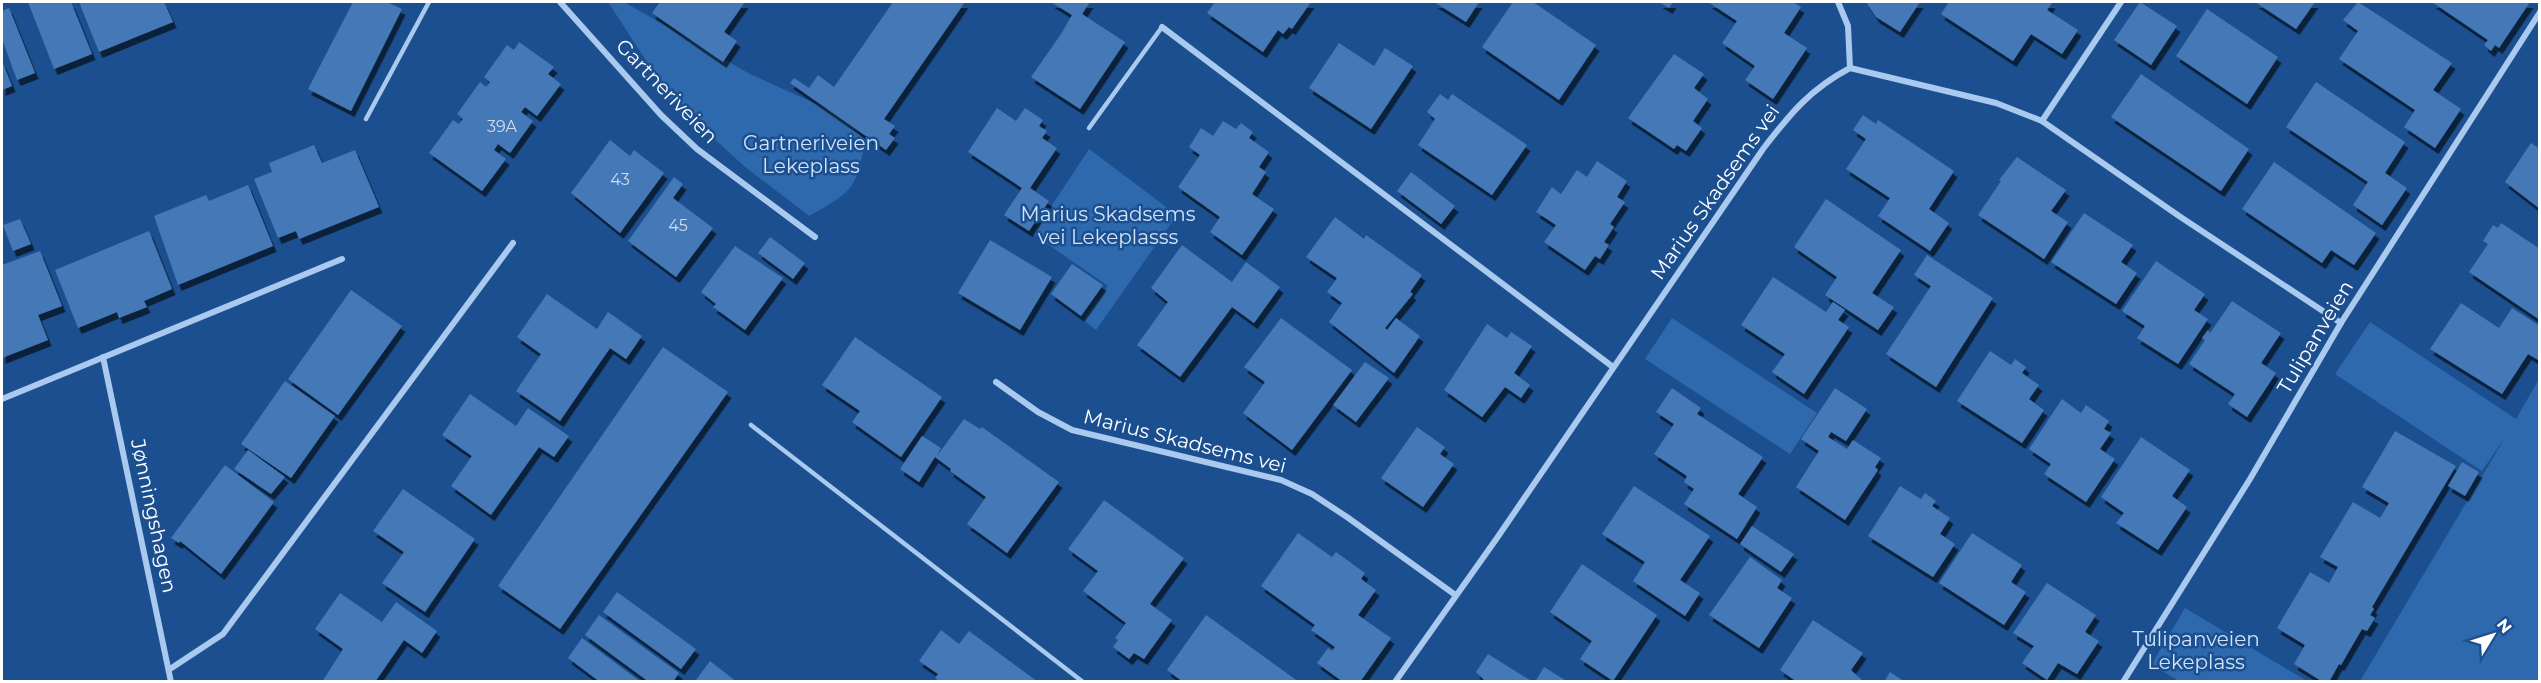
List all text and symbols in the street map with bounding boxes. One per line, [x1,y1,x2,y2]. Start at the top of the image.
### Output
street label: Gartneriveien [611,34,723,148]
street label: Marius Skadsems vei [1645,100,1785,284]
house number: 39A [487,117,518,136]
park label: Gartneriveien Lekeplass [743,131,879,178]
house number: 43 [610,170,630,189]
park label: Marius Skadsems vei Lekeplasss [1021,202,1196,249]
house number: 45 [668,216,688,235]
street label: Tulipanveien [2272,276,2358,398]
street label: Marius Skadsems vei [1081,404,1289,478]
street label: Jønningshagen [126,436,182,595]
north arrow [2463,605,2523,665]
text: N [2493,615,2516,637]
park label: Tulipanveien Lekeplass [2132,627,2260,674]

